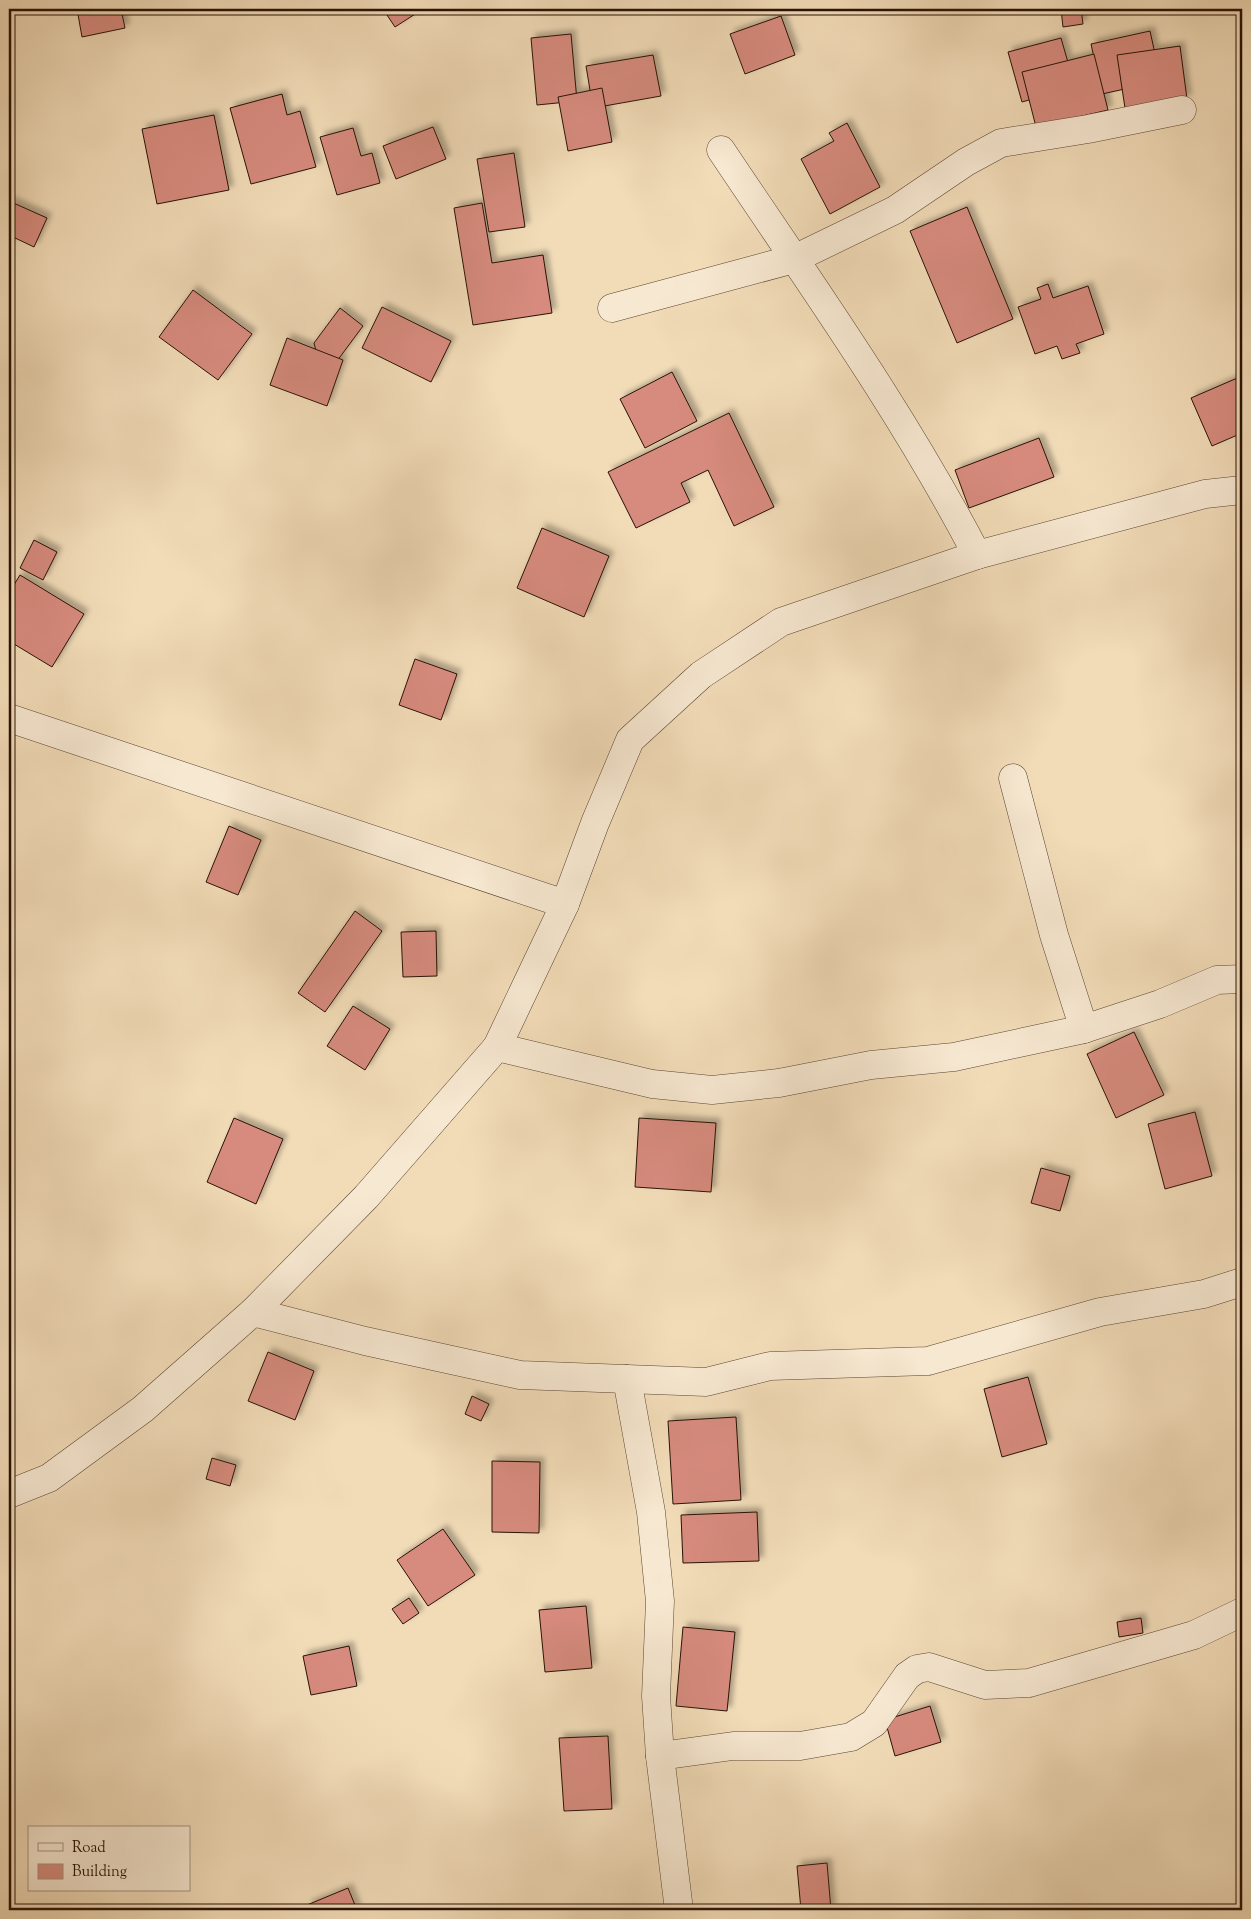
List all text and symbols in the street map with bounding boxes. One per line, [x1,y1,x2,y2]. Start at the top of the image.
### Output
legend [28,1826,190,1892]
text: Road [72,1838,106,1859]
text: Building [72,1862,127,1883]

